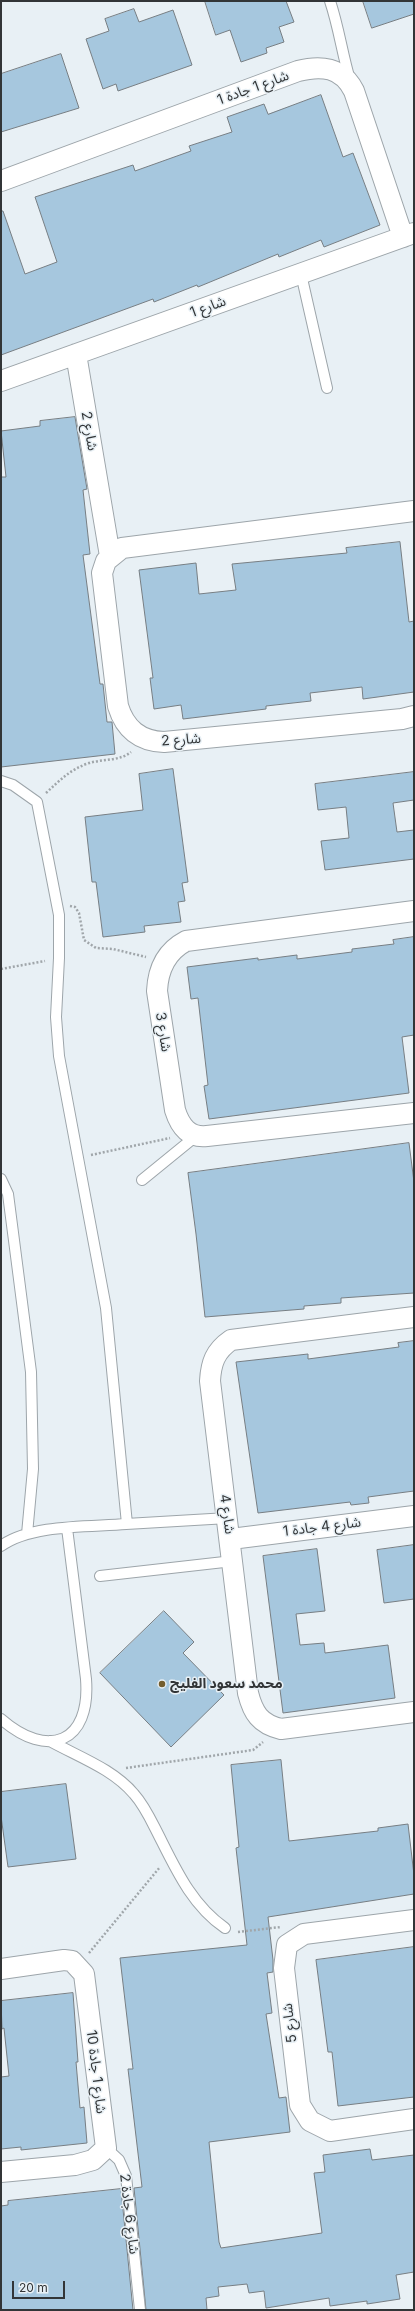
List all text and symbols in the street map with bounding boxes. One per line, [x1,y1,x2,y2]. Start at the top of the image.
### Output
street label: شارع 1 جادة 1 [215,67,291,109]
street label: شارع 1 [188,293,228,321]
street label: شارع 2 [77,410,101,452]
street label: شارع 2 [161,730,201,750]
street label: شارع 3 [152,1011,174,1053]
street label: شارع 4 [216,1493,238,1535]
street label: شارع 4 جادة 1 [282,1514,362,1540]
place label: محمد سعود الفليج [170,1676,283,1692]
marker: محمد سعود الفليج [157,1679,167,1689]
street label: شارع 5 [279,2002,301,2044]
street label: شارع 1 جادة 10 [83,2029,109,2115]
street label: شارع 6 جادة 2 [116,2173,142,2255]
scale bar [14,2273,67,2299]
text: 20 m [19,2280,48,2295]

